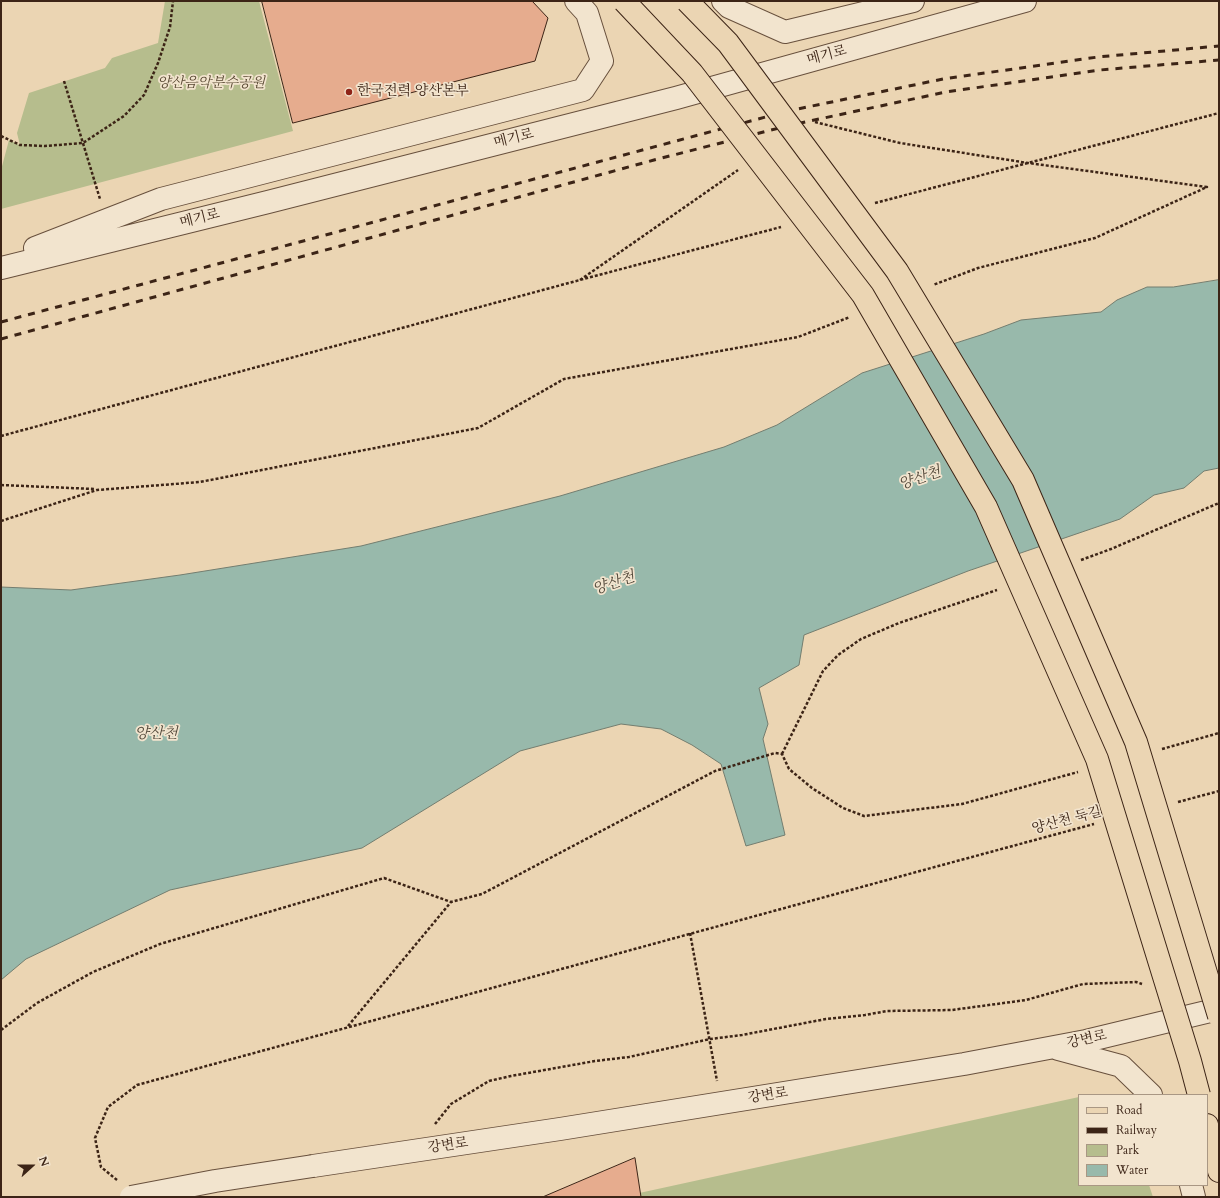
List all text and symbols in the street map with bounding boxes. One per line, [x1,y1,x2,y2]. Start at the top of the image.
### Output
street label: 메기로 [805,43,849,69]
park label: 양산음악분수공원 [157,76,265,92]
place label: 한국전력 양산본부 [357,84,469,100]
marker: 한국전력 양산본부 [344,87,354,97]
street label: 메기로 [492,126,536,152]
street label: 메기로 [178,206,222,232]
water label: 양산천 [897,463,943,495]
water label: 양산천 [591,568,637,600]
water label: 양산천 [134,726,178,744]
street label: 양산천 둑길 [1030,804,1104,838]
street label: 강변로 [1065,1028,1109,1052]
street label: 강변로 [747,1085,789,1107]
legend [1078,1094,1208,1186]
text: Road [1116,1102,1142,1118]
text: Railway [1116,1122,1157,1138]
street label: 강변로 [427,1135,469,1157]
text: Park [1116,1142,1139,1158]
north arrow [12,1146,52,1186]
text: N [35,1154,52,1169]
text: Water [1116,1162,1148,1178]

